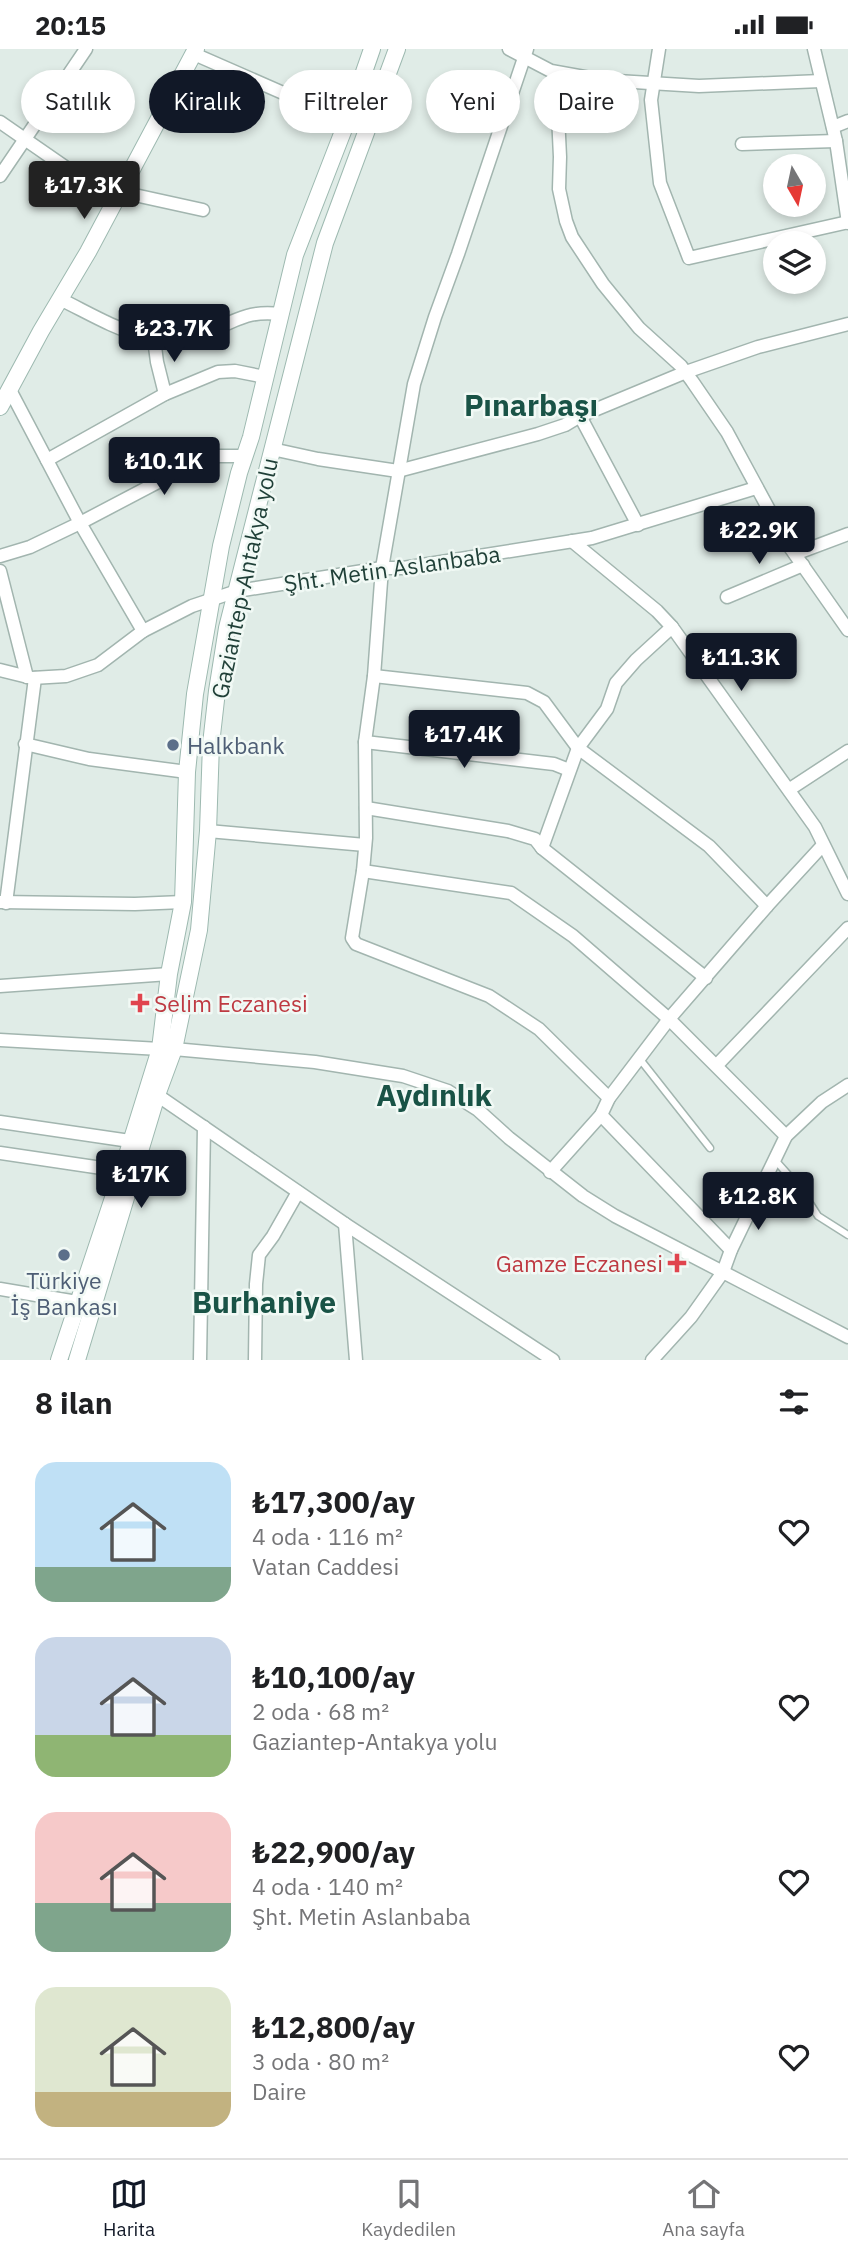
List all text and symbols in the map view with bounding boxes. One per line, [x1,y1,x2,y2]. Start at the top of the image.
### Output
text: 20:15 [35,8,106,42]
chip: Satılık [21,70,135,133]
chip: Kiralık [149,70,265,133]
chip: Filtreler [279,70,412,133]
chip: Yeni [426,70,520,133]
chip: Daire [534,70,639,133]
north arrow [763,154,826,217]
map controls [763,154,826,294]
pin: ₺17.3K [27,162,141,221]
text: ₺17.3K [45,169,123,199]
button: layers [763,231,826,294]
pin: ₺23.7K [117,305,231,364]
text: ₺23.7K [135,312,213,342]
district label: Pınarbaşı [464,385,598,424]
pin: ₺10.1K [107,437,221,497]
text: ₺10.1K [125,445,203,475]
street label: Gaziantep-Antakya yolu [204,455,284,701]
pin: ₺22.9K [702,507,816,566]
text: ₺22.9K [720,514,798,544]
street label: Şht. Metin Aslanbaba [282,538,502,598]
pin: ₺11.3K [684,633,798,693]
text: ₺11.3K [702,641,780,671]
pin: ₺17.4K [407,711,521,770]
text: ₺17.4K [425,718,503,748]
place label: Halkbank [187,730,285,760]
marker: Halkbank [165,737,181,753]
place label: Selim Eczanesi [154,988,308,1018]
marker: Selim Eczanesi [132,995,148,1011]
district label: Aydınlık [376,1075,492,1114]
pin: ₺17K [100,1151,182,1210]
text: ₺17K [112,1158,170,1188]
pin: ₺12.8K [701,1173,815,1232]
text: ₺12.8K [719,1180,797,1210]
marker: Türkiye İş Bankası [56,1247,72,1263]
place label: Gamze Eczanesi [496,1248,663,1278]
marker: Gamze Eczanesi [669,1255,685,1271]
place label: Türkiye İş Bankası [10,1265,118,1321]
district label: Burhaniye [192,1282,336,1321]
text: 8 ilan [35,1383,113,1422]
icon: filters [775,1383,813,1421]
text: ₺17,300/ay [252,1482,415,1521]
icon: home [91,1490,175,1574]
icon: heart [775,1513,813,1551]
text: 4 oda · 116 m² [252,1521,403,1551]
text: Vatan Caddesi [252,1551,399,1581]
text: ₺10,100/ay [252,1657,415,1696]
icon: home [91,1665,175,1749]
icon: heart [775,1688,813,1726]
text: 2 oda · 68 m² [252,1696,389,1726]
text: Gaziantep-Antakya yolu [252,1726,498,1756]
text: ₺22,900/ay [252,1832,415,1871]
icon: home [91,1840,175,1924]
icon: heart [775,1863,813,1901]
text: 4 oda · 140 m² [252,1871,403,1901]
text: Şht. Metin Aslanbaba [252,1901,471,1931]
text: ₺12,800/ay [252,2007,415,2046]
icon: home [91,2015,175,2099]
icon: heart [775,2038,813,2076]
text: 3 oda · 80 m² [252,2046,389,2076]
text: Daire [252,2076,306,2106]
tab: Harita [103,2175,155,2241]
tab: Kaydedilen [361,2175,456,2241]
tab: Ana sayfa [662,2175,745,2241]

